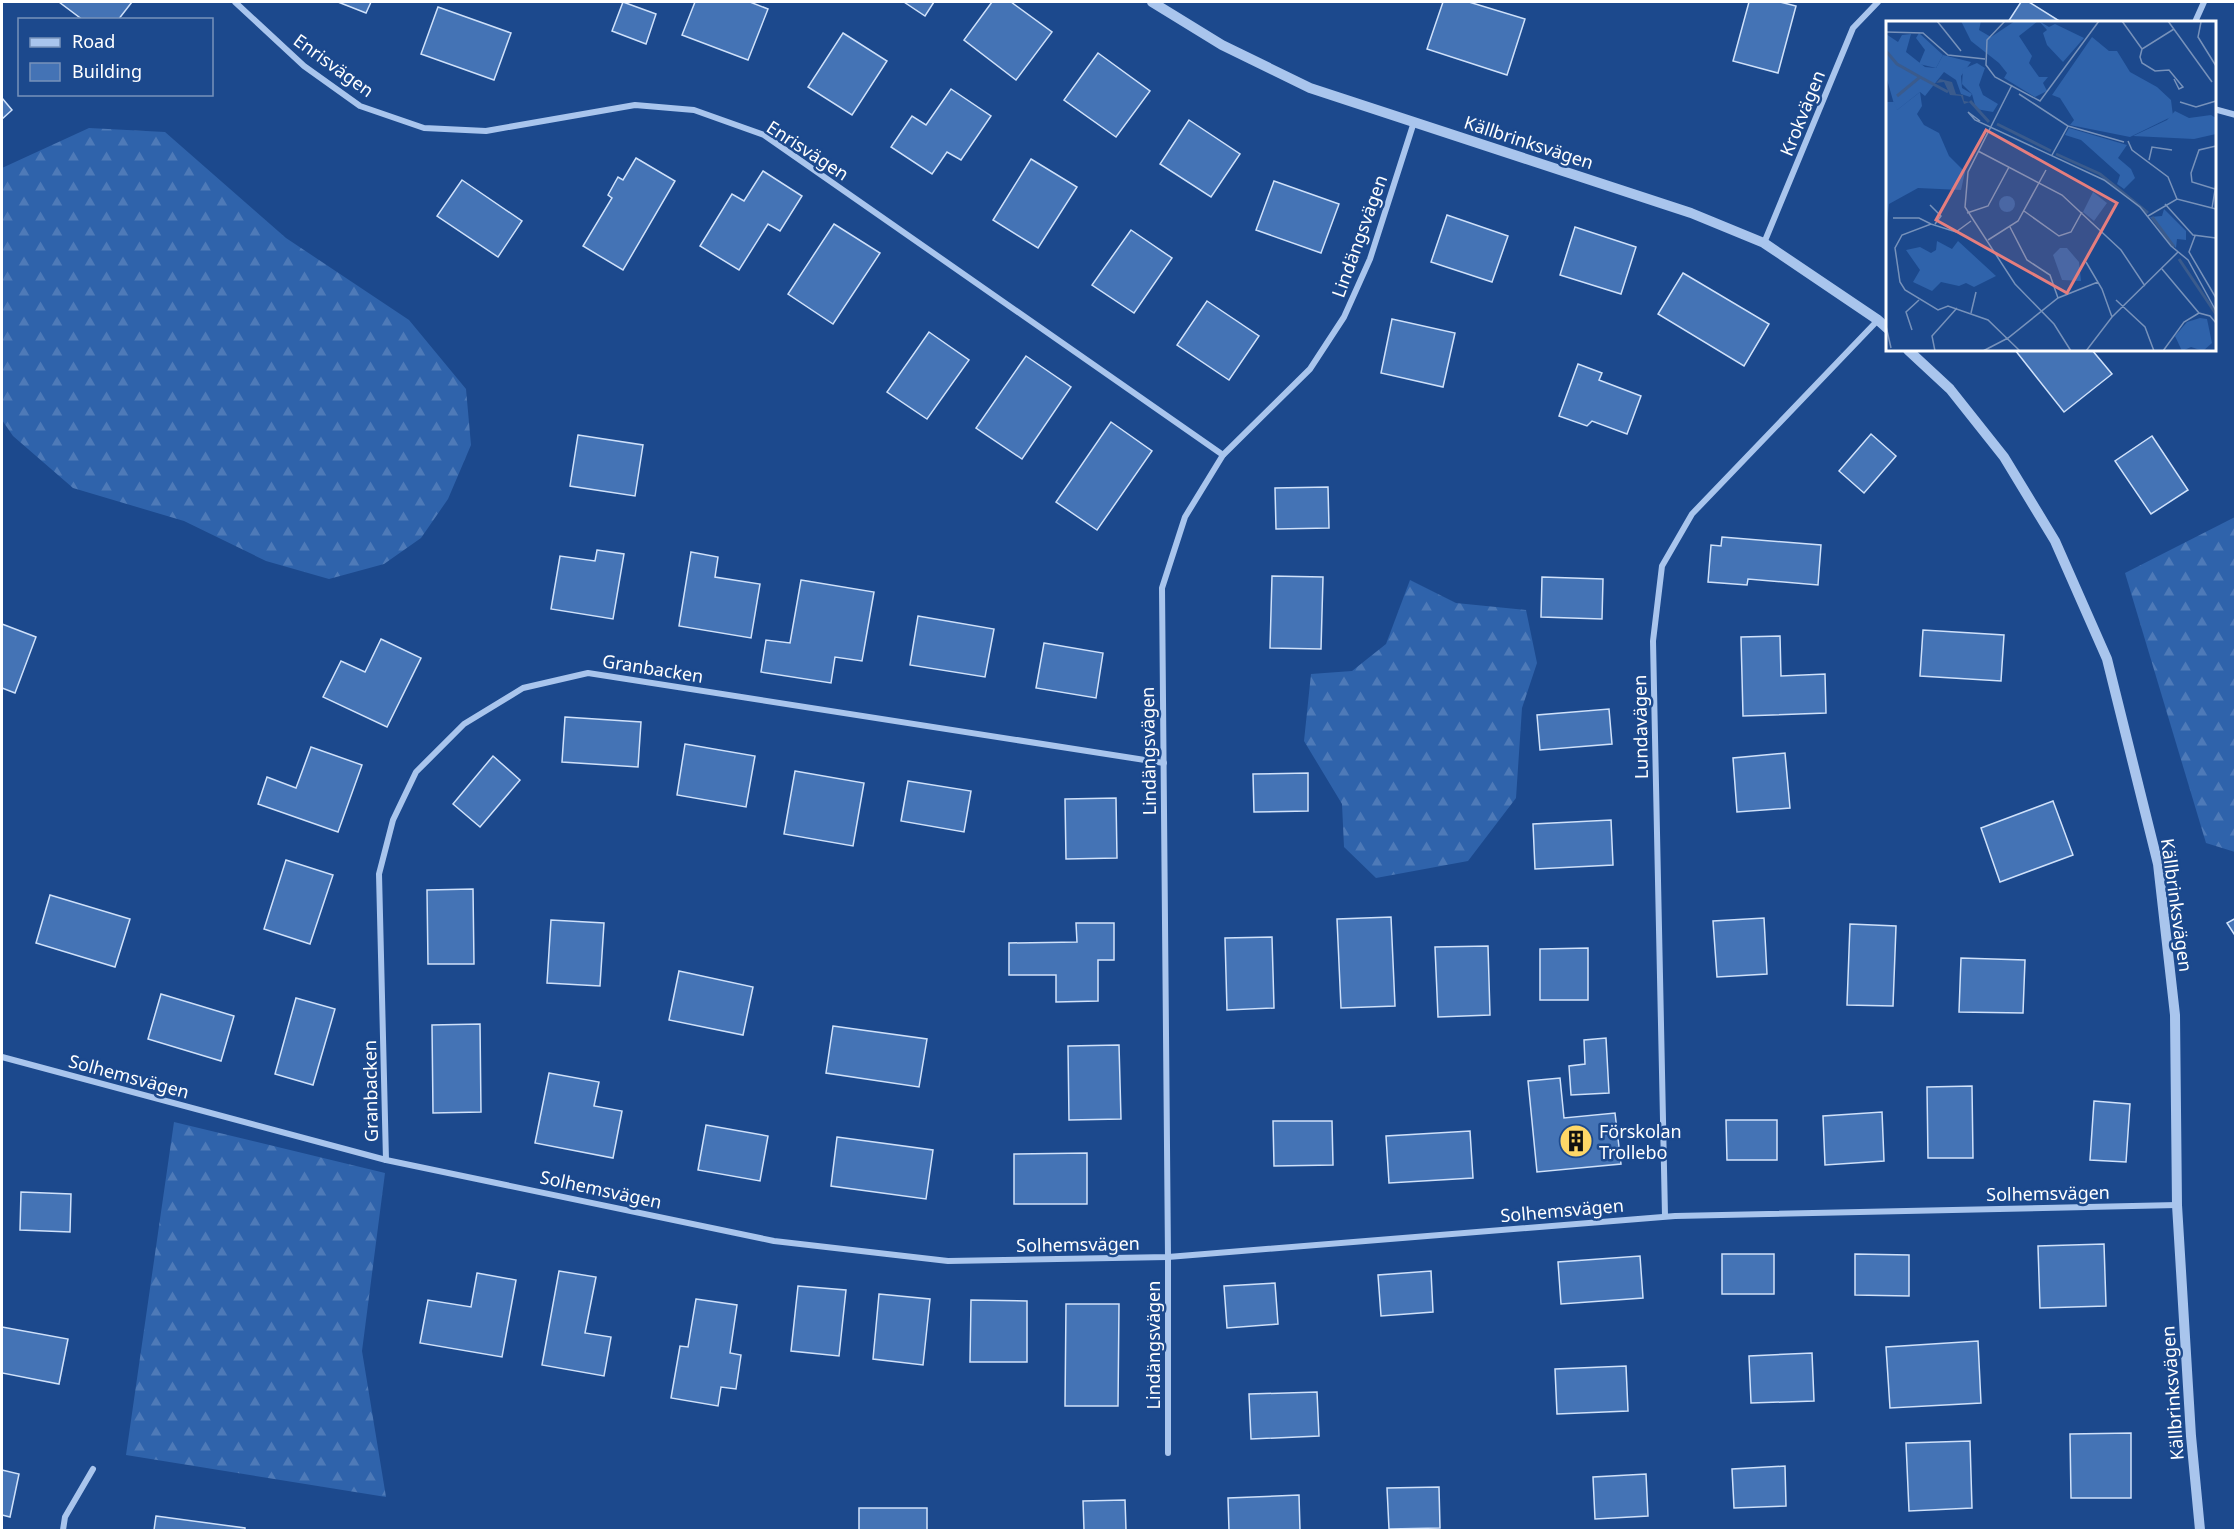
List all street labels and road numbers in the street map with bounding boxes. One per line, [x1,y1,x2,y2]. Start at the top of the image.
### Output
street label: Enrisvägen [289,28,379,102]
street label: Krokvägen [1774,67,1830,159]
street label: Källbrinksvägen [1461,110,1597,174]
street label: Enrisvägen [762,114,854,186]
street label: Lindängsvägen [1326,171,1392,301]
street label: Granbacken [601,648,705,688]
street label: Lundavägen [1627,675,1653,779]
street label: Lindängsvägen [1135,686,1161,816]
street label: Källbrinksvägen [2156,837,2198,973]
street label: Granbacken [357,1040,383,1142]
street label: Solhemsvägen [66,1048,192,1104]
street label: Solhemsvägen [538,1164,664,1214]
street label: Solhemsvägen [1986,1180,2110,1206]
street label: Solhemsvägen [1499,1193,1625,1227]
street label: Solhemsvägen [1016,1231,1140,1257]
street label: Lindängsvägen [1141,1281,1165,1409]
street label: Källbrinksvägen [2155,1325,2189,1461]

